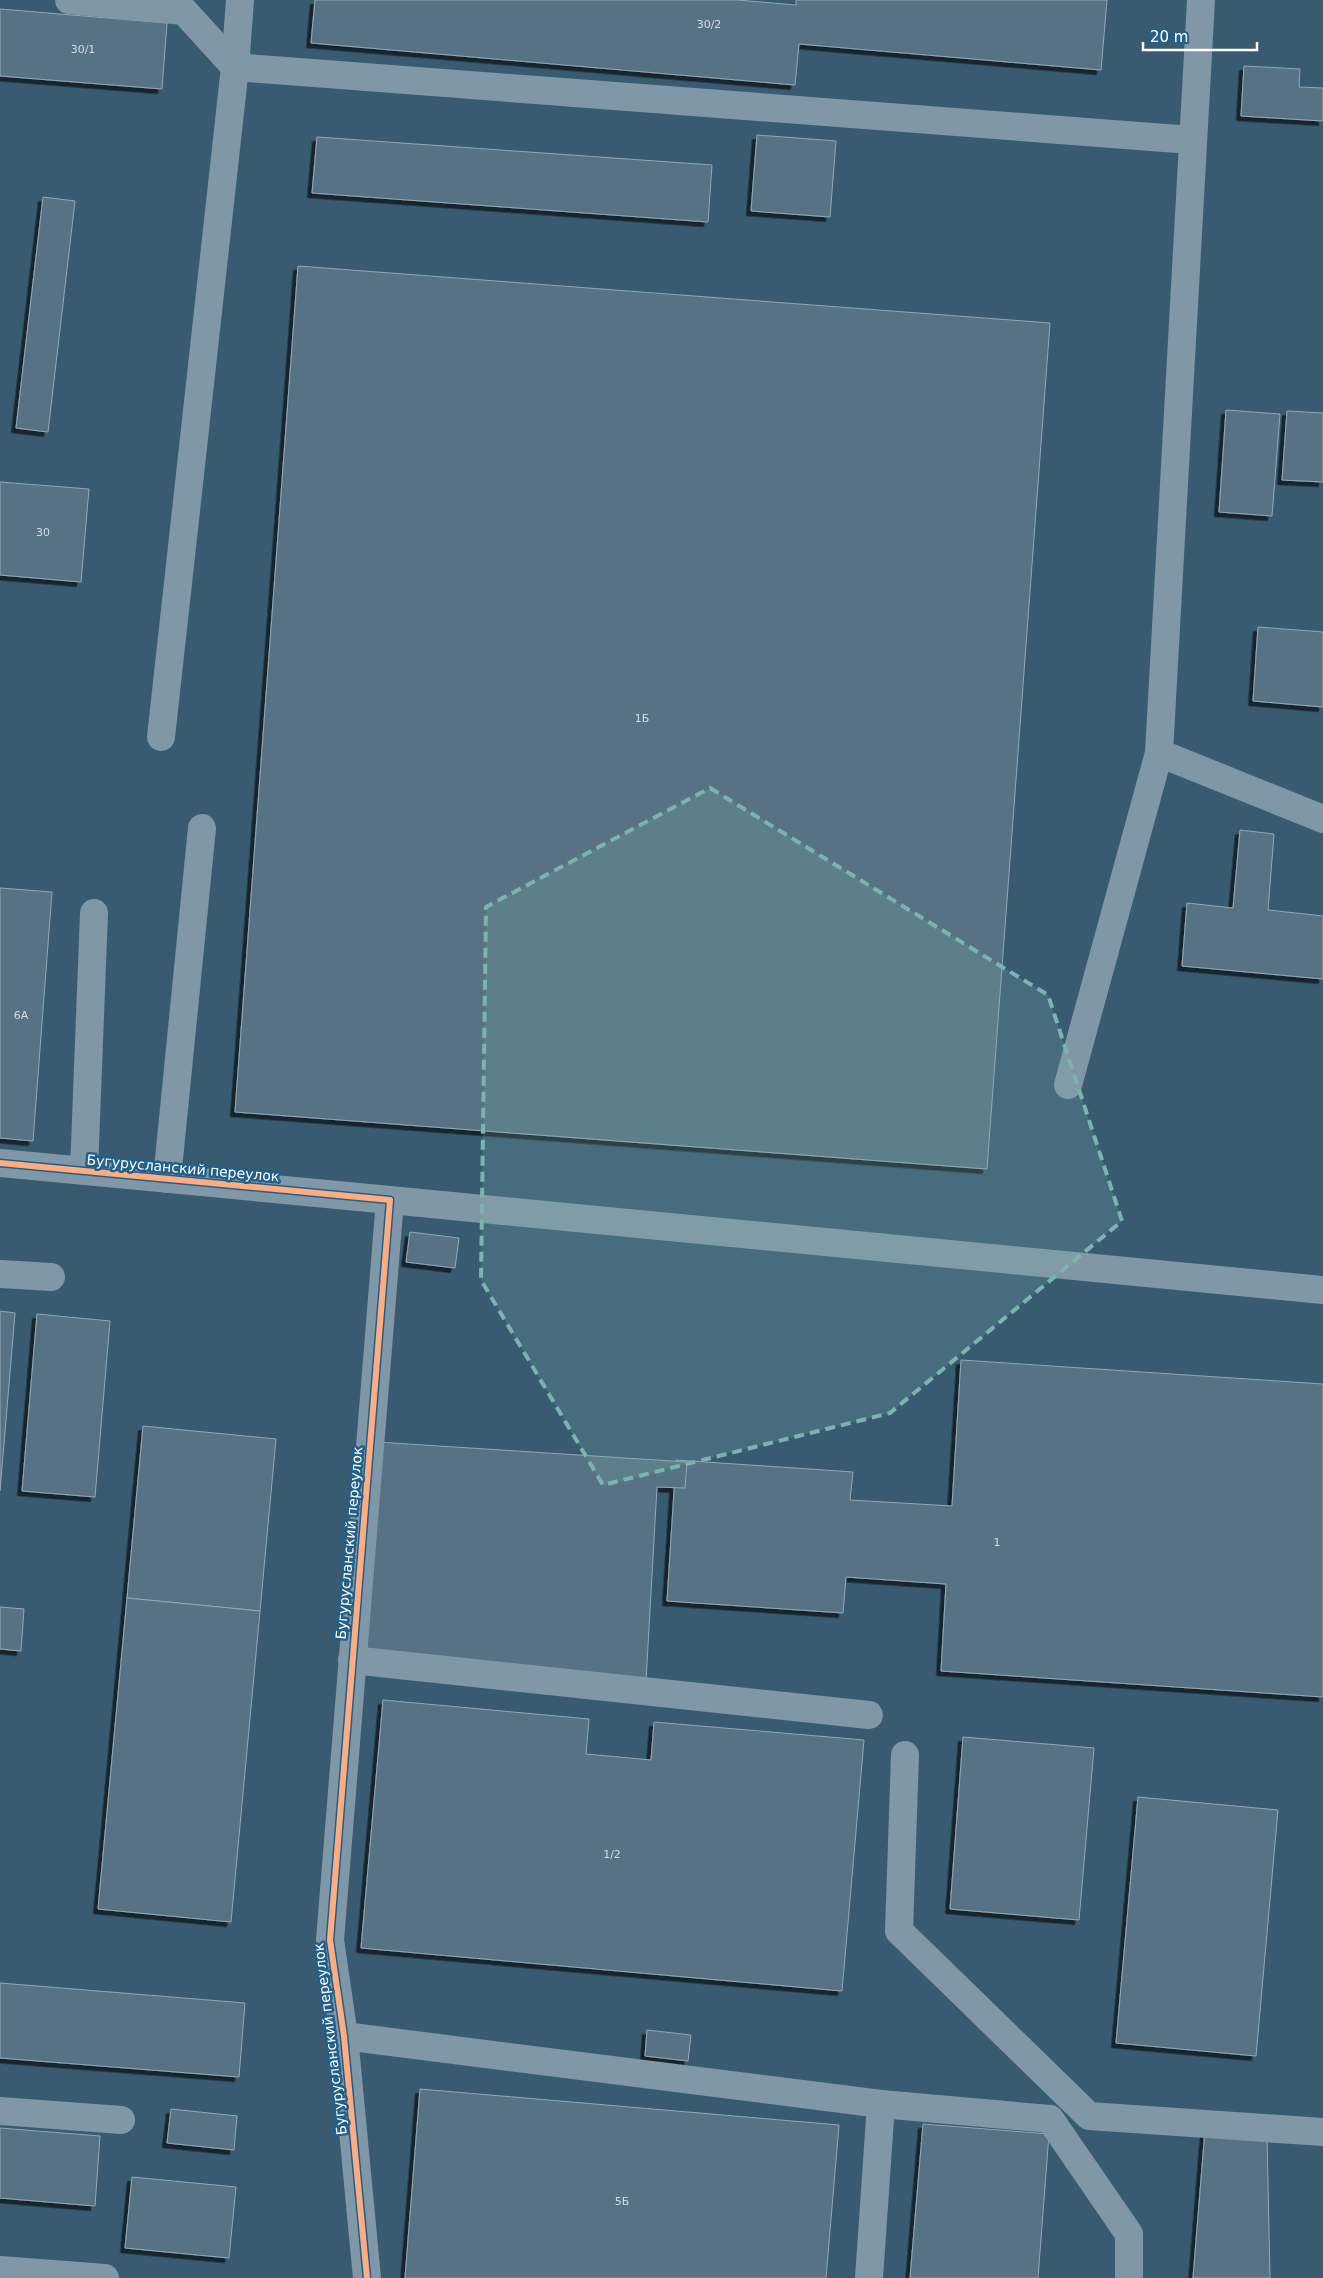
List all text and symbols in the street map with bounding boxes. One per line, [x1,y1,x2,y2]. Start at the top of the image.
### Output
house number: 30/2 [697,18,721,31]
scale bar [1143,20,1257,52]
text: 20 m [1150,28,1188,46]
house number: 30/1 [71,43,95,56]
house number: 30 [36,526,50,539]
house number: 1Б [635,712,649,725]
house number: 6А [14,1009,29,1022]
street label: Бугурусланский переулок [86,1152,280,1184]
street label: Бугурусланский переулок [333,1446,365,1640]
house number: 1 [994,1536,1001,1549]
house number: 1/2 [603,1848,621,1861]
street label: Бугурусланский переулок [310,1942,350,2136]
house number: 5Б [615,2195,629,2208]

